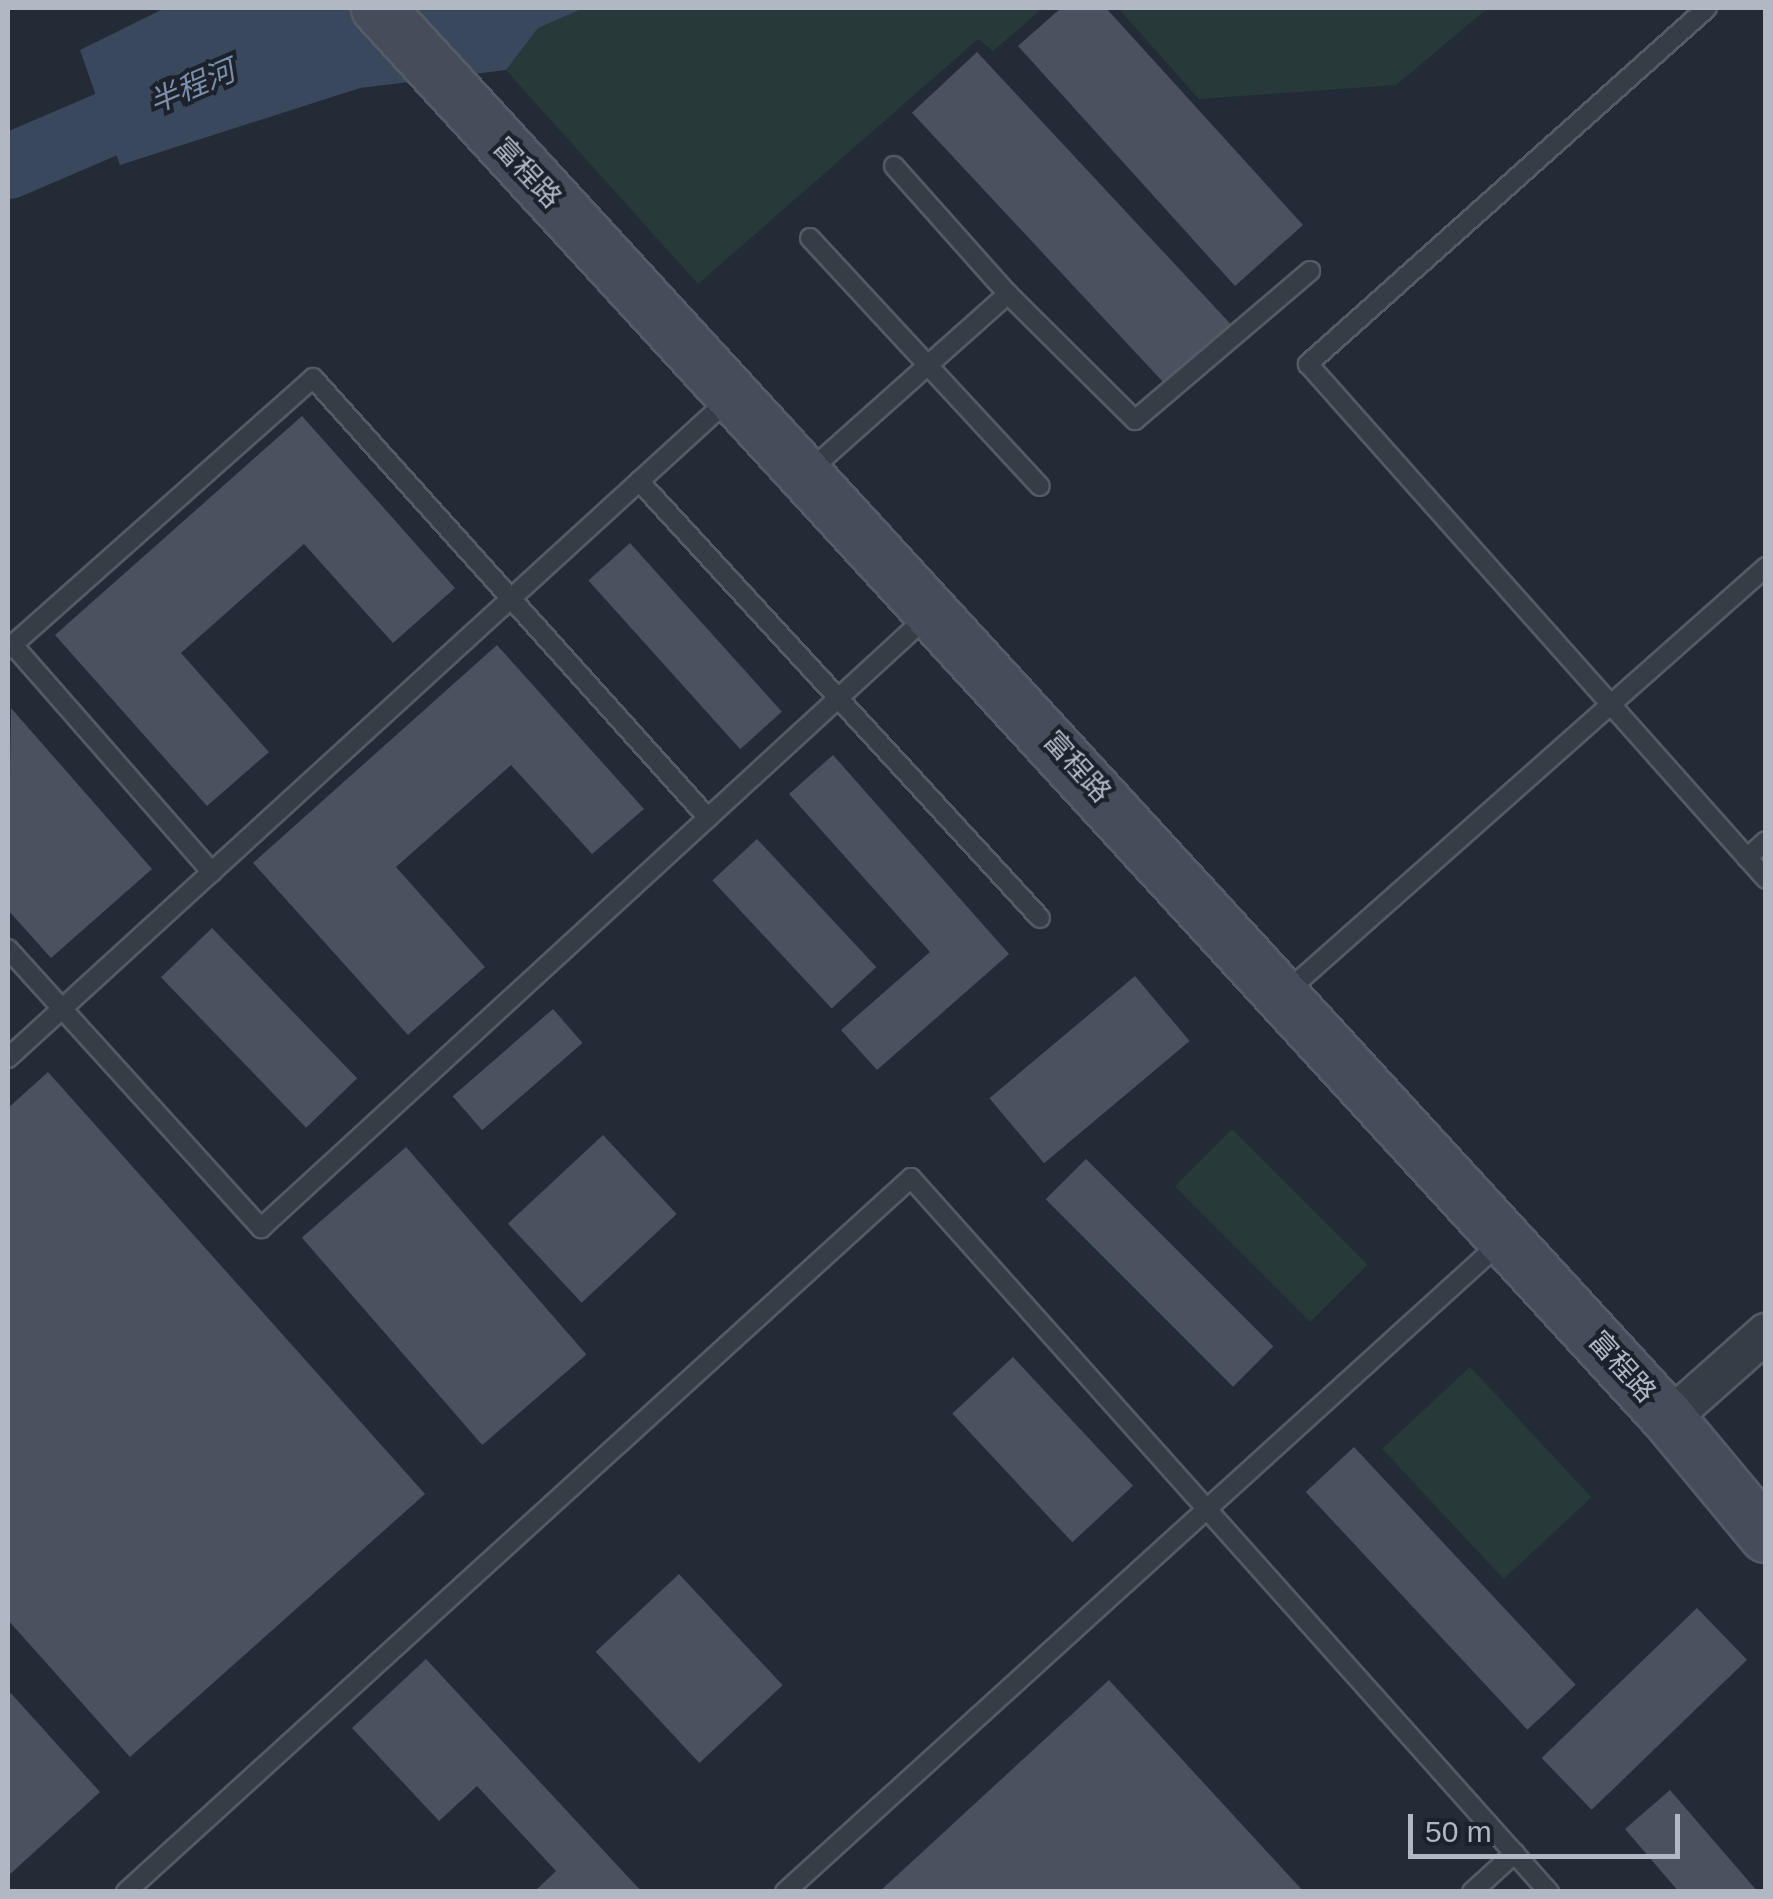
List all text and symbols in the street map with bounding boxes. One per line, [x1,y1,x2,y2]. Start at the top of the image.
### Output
water label: 半程河 [144,53,240,121]
street label: 富程路 [486,131,568,215]
street label: 富程路 [1036,725,1118,809]
street label: 富程路 [1581,1325,1663,1409]
scale bar [1413,1794,1686,1856]
text: 50 m [1425,1815,1492,1848]

